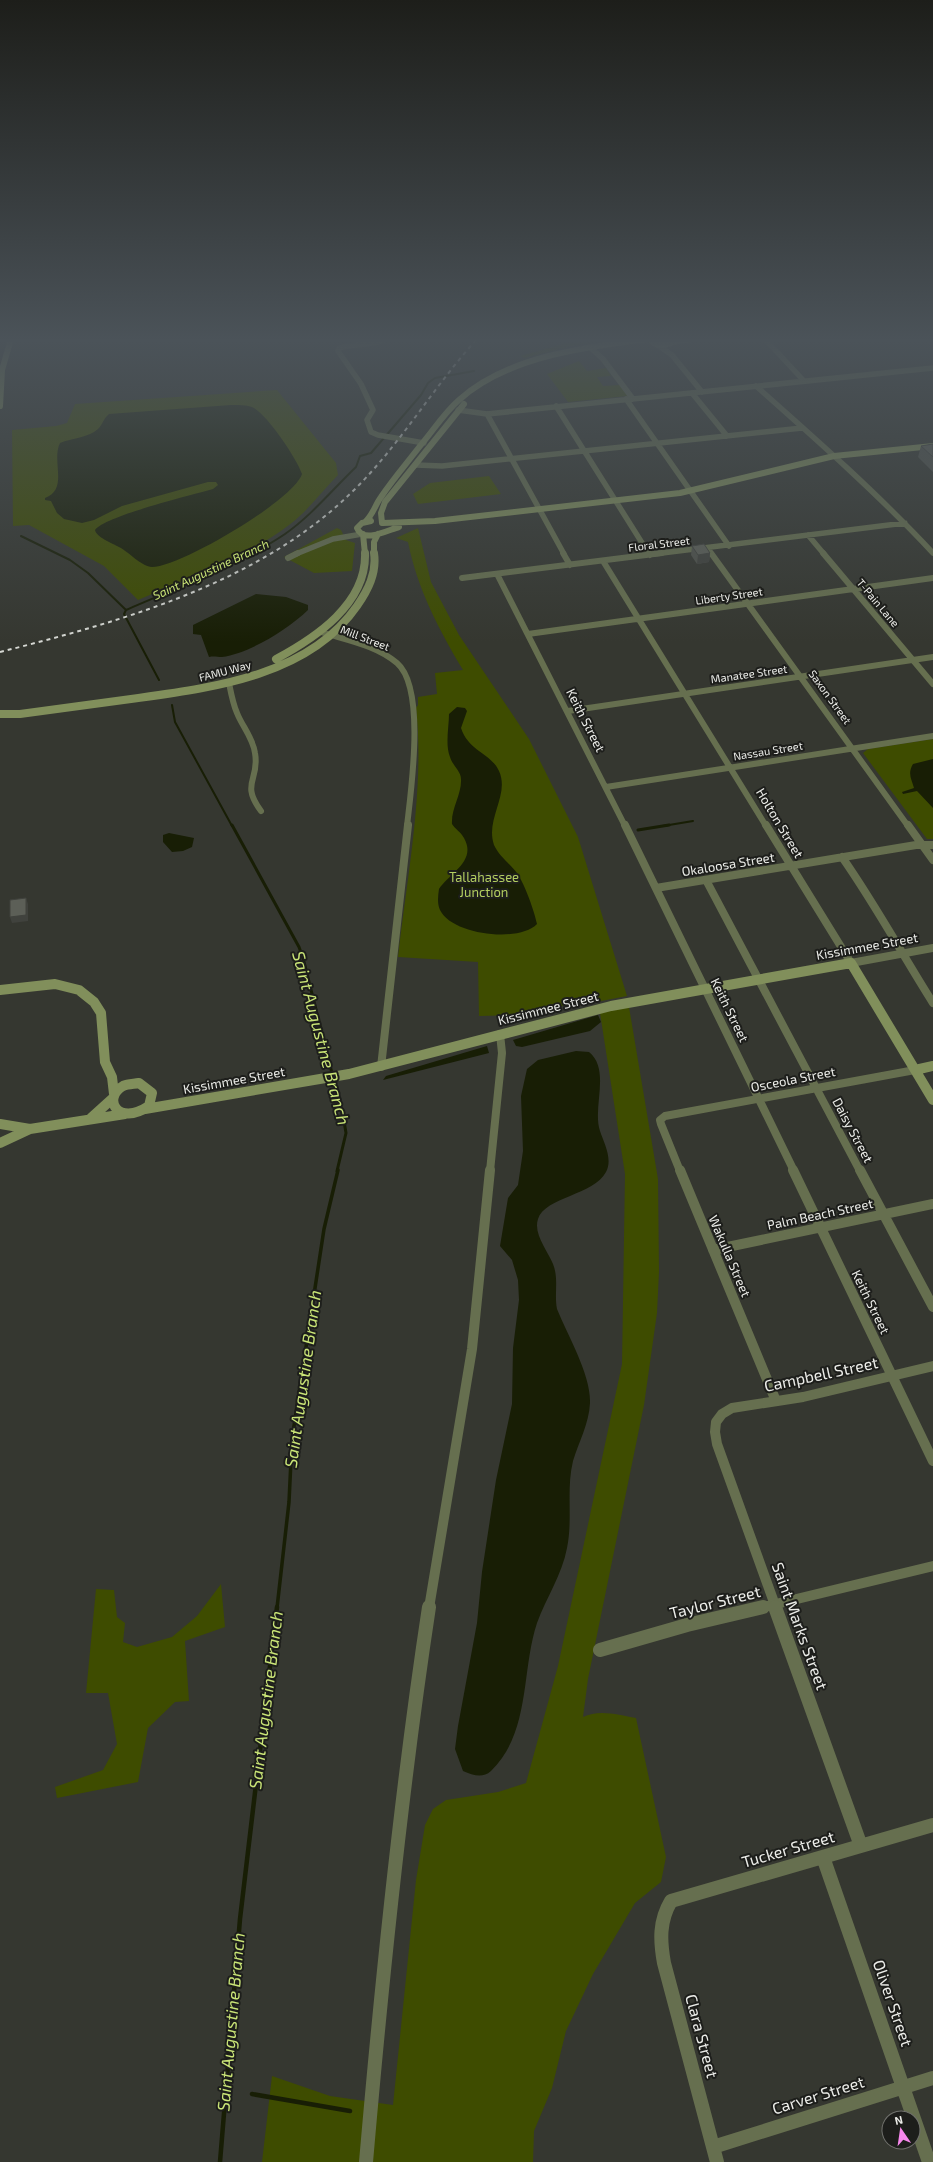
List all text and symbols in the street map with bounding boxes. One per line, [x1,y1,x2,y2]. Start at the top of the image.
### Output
street label: Floral Street [627,533,690,554]
water label: Saint Augustine Branch [150,536,271,602]
street label: T-Pain Lane [855,576,902,629]
street label: Liberty Street [694,584,763,607]
street label: Mill Street [339,622,392,653]
street label: FAMU Way [197,657,253,684]
street label: Manatee Street [710,662,788,685]
street label: Saxon Street [806,667,854,726]
street label: Keith Street [563,686,609,755]
street label: Nassau Street [732,739,804,762]
street label: Holton Street [753,785,807,861]
street label: Okaloosa Street [680,849,776,879]
park label: Tallahassee Junction [449,869,519,900]
street label: Kissimmee Street [815,929,919,963]
water label: Saint Augustine Branch [288,949,355,1127]
street label: Keith Street [708,975,752,1045]
street label: Kissimmee Street [496,988,600,1028]
street label: Kissimmee Street [182,1063,286,1097]
street label: Osceola Street [749,1063,837,1095]
street label: Daisy Street [829,1095,877,1165]
street label: Palm Beach Street [766,1195,875,1233]
street label: Wakulla Street [706,1213,754,1299]
street label: Keith Street [849,1267,893,1337]
water label: Saint Augustine Branch [280,1289,325,1469]
street label: Campbell Street [762,1352,880,1395]
street label: Saint Marks Street [769,1560,832,1692]
street label: Taylor Street [667,1581,762,1622]
water label: Saint Augustine Branch [244,1610,287,1790]
street label: Tucker Street [739,1826,836,1871]
water label: Saint Augustine Branch [212,1932,249,2112]
street label: Oliver Street [870,1957,917,2049]
street label: Clara Street [682,1992,723,2080]
street label: Carver Street [769,2071,866,2118]
north arrow [881,2110,921,2150]
text: N [893,2113,904,2127]

